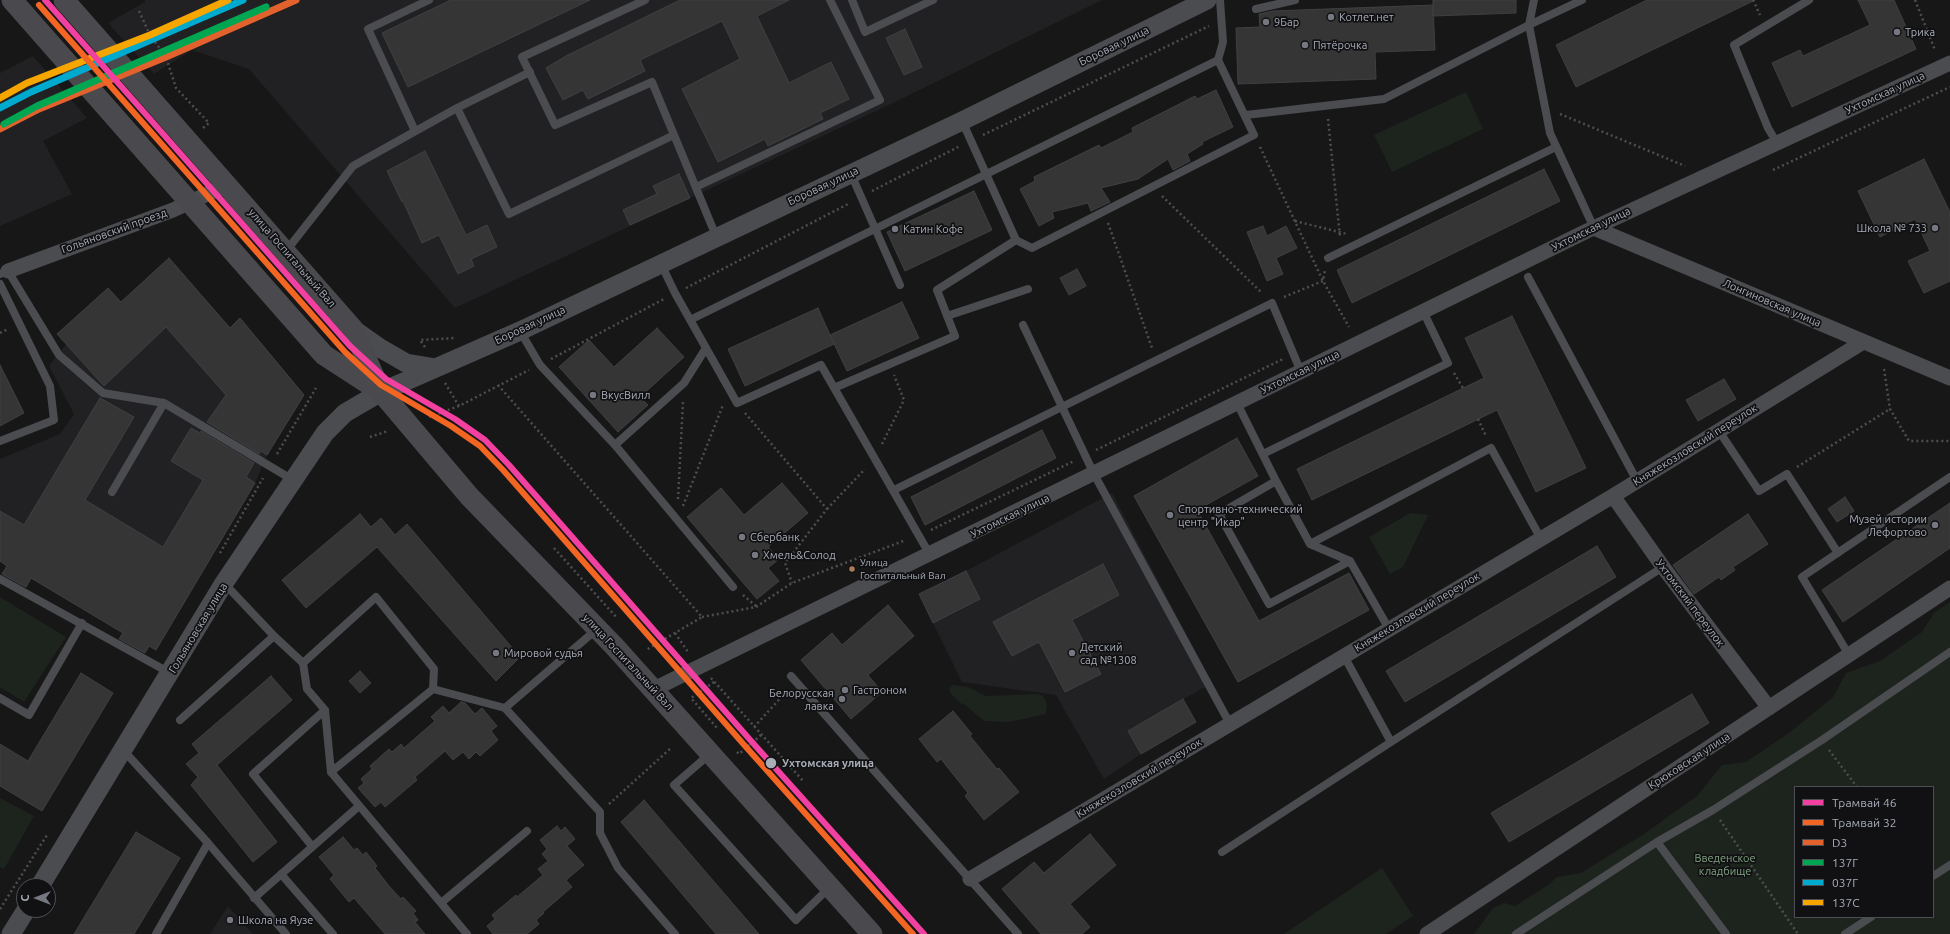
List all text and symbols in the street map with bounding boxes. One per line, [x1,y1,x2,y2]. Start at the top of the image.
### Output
place label: Котлет.нет [1339,10,1394,24]
marker: Котлет.нет [1326,12,1336,22]
place label: 9Бар [1274,15,1299,29]
marker: 9Бар [1261,17,1271,27]
street label: Боровая улица [1077,23,1151,69]
place label: Трика [1905,25,1935,39]
marker: Трика [1892,27,1902,37]
place label: Пятёрочка [1313,38,1367,52]
marker: Пятёрочка [1300,40,1310,50]
street label: Ухтомская улица [1843,69,1927,117]
street label: Боровая улица [786,164,860,208]
street label: Ухтомская улица [1549,204,1633,254]
street label: Гольяновский проезд [60,206,168,256]
street label: улица Госпитальный Вал [245,206,339,310]
place label: Школа № 733 [1857,221,1927,235]
place label: Катин Кофе [903,222,963,236]
marker: Школа № 733 [1930,223,1940,233]
marker: Катин Кофе [890,224,900,234]
street label: Лонгиновская улица [1721,276,1823,330]
street label: Боровая улица [493,303,567,347]
street label: Ухтомская улица [1258,347,1342,397]
place label: ВкусВилл [601,388,650,402]
marker: ВкусВилл [588,390,598,400]
street label: Княжекозловский переулок [1630,401,1760,489]
street label: Ухтомская улица [968,491,1052,541]
place label: Спортивно-технический центр "Икар" [1178,502,1303,528]
marker: Спортивно-технический центр "Икар" [1165,510,1175,520]
place label: Музей истории Лефортово [1849,512,1927,538]
marker: Музей истории Лефортово [1930,520,1940,530]
place label: Сбербанк [750,530,800,544]
marker: Сбербанк [737,532,747,542]
place label: Хмель&Солод [763,548,836,562]
marker: Хмель&Солод [750,550,760,560]
place label: Улица Госпитальный Вал [860,557,946,580]
street label: Ухтомский переулок [1653,557,1727,649]
marker: Улица Госпитальный Вал [847,564,857,574]
street label: Княжекозловский переулок [1352,569,1482,655]
street label: Гольяновская улица [166,581,230,675]
street label: улица Госпитальный Вал [580,611,676,713]
place label: Детский сад №1308 [1080,640,1137,666]
place label: Мировой судья [504,646,583,660]
marker: Мировой судья [491,648,501,658]
marker: Детский сад №1308 [1067,648,1077,658]
place label: Гастроном [853,683,907,697]
marker: Гастроном [840,685,850,695]
place label: Белорусская лавка [769,686,834,712]
marker: Белорусская лавка [837,694,847,704]
street label: Крюковская улица [1646,730,1732,792]
street label: Княжекозловский переулок [1074,735,1204,821]
marker: Ухтомская улица [764,756,778,770]
place label: Ухтомская улица [782,756,874,770]
legend [1794,786,1934,918]
text: Трамвай 46 [1832,796,1896,809]
text: Трамвай 32 [1832,816,1896,829]
text: D3 [1832,836,1847,849]
park label: Введенское кладбище [1694,851,1756,877]
text: 137Г [1832,856,1858,869]
text: 037Г [1832,876,1858,889]
north arrow [16,878,56,918]
text: С [19,894,31,902]
text: 137С [1832,896,1860,909]
place label: Школа на Яузе [238,913,313,927]
marker: Школа на Яузе [225,915,235,925]

